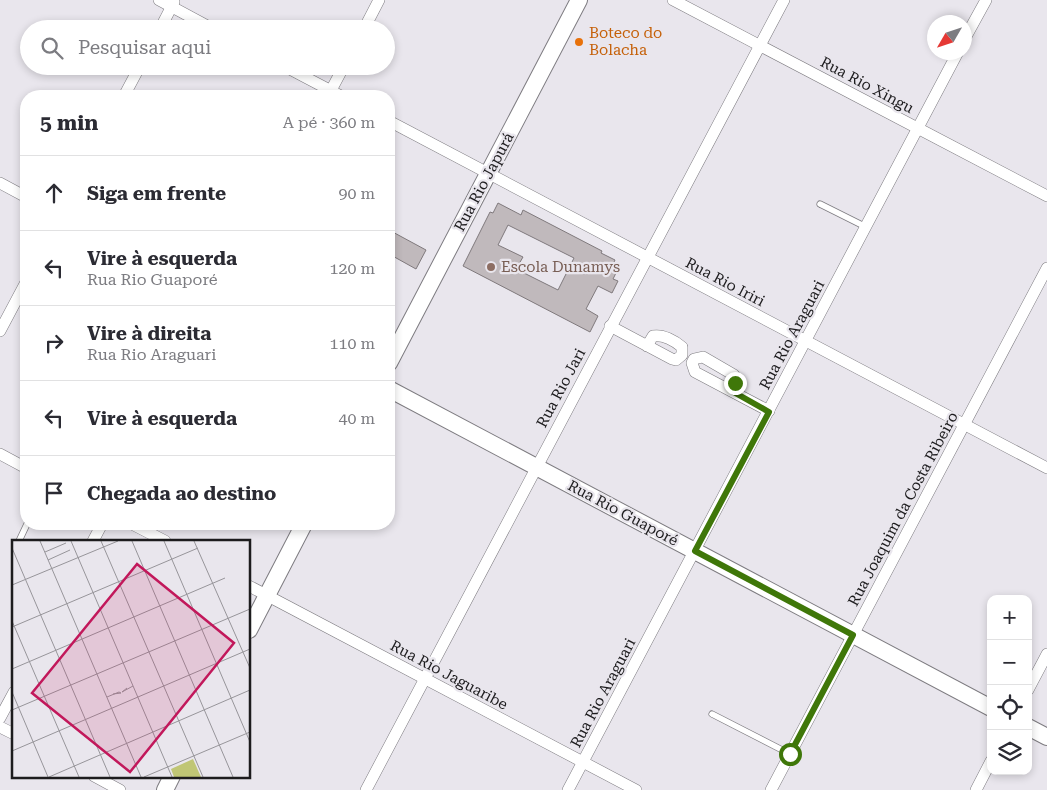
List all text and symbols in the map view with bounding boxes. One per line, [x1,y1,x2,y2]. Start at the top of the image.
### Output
north arrow [927,15,972,60]
search box [20,20,395,75]
place label: Boteco do Bolacha [589,24,662,59]
icon: search [38,34,66,62]
text: Pesquisar aqui [78,36,211,59]
marker: Boteco do Bolacha [573,36,585,48]
street label: Rua Rio Xingu [817,53,917,117]
text: 5 min [40,111,98,135]
text: A pé · 360 m [283,113,375,132]
street label: Rua Rio Japurá [450,130,518,234]
icon: ahead [40,179,68,207]
text: Siga em frente [87,182,226,205]
text: 90 m [338,184,375,203]
text: Vire à esquerda [87,247,237,270]
icon: left [40,254,68,282]
street label: Rua Rio Iriri [682,254,768,311]
place label: Escola Dunamys [501,258,620,276]
text: 120 m [329,259,375,278]
marker: Escola Dunamys [485,261,497,273]
text: Rua Rio Guaporé [87,270,218,289]
street label: Rua Rio Araguari [756,277,829,393]
text: Vire à direita [87,322,211,345]
icon: right [40,329,68,357]
text: 110 m [329,334,375,353]
text: Rua Rio Araguari [87,345,216,364]
street label: Rua Rio Jari [533,345,589,431]
route end [724,372,747,395]
icon: left [40,404,68,432]
text: Vire à esquerda [87,407,237,430]
text: 40 m [338,409,375,428]
street label: Rua Joaquim da Costa Ribeiro [844,409,962,609]
street label: Rua Rio Guaporé [565,476,681,550]
icon: arrive [40,479,68,507]
text: Chegada ao destino [87,482,276,505]
inset map [12,540,250,778]
map controls [987,595,1032,775]
button: + [987,595,1032,640]
street label: Rua Rio Araguari [567,635,640,751]
street label: Rua Rio Jaguaribe [387,636,511,714]
button: − [987,640,1032,685]
button: locate [987,685,1032,730]
button: layers [987,730,1032,775]
route start [779,743,802,766]

